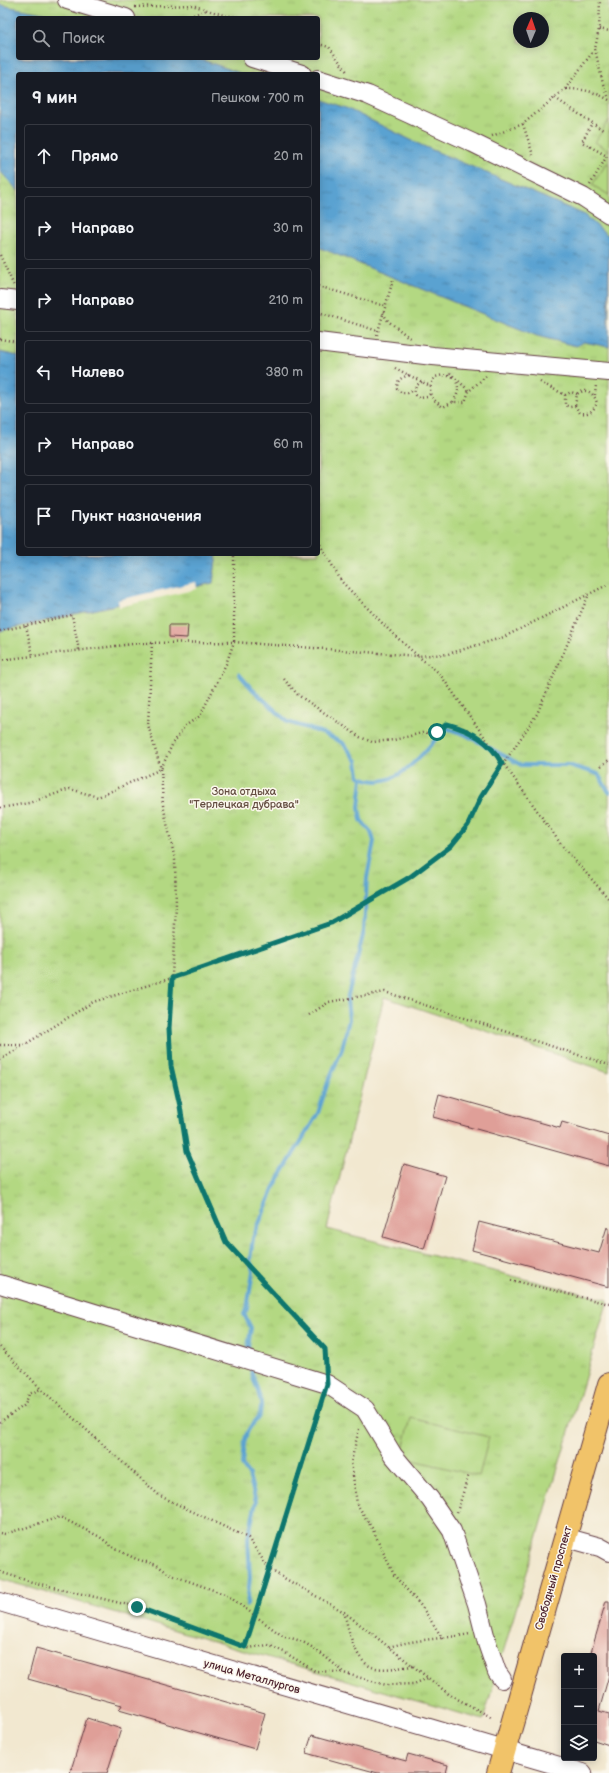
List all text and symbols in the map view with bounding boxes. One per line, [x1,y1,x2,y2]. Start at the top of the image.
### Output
north arrow [513,12,549,48]
search box [16,16,320,60]
icon: search [30,27,52,49]
text: Поиск [62,29,105,48]
text: 9 мин [32,88,77,108]
text: Пешком · 700 m [211,90,304,106]
icon: ahead [33,145,55,167]
text: Прямо [71,147,118,166]
text: 20 m [273,148,303,164]
icon: right [33,217,55,239]
text: Направо [71,219,134,238]
text: 30 m [273,220,303,236]
icon: right [33,289,55,311]
text: Направо [71,291,134,310]
text: 210 m [269,292,303,308]
icon: left [33,361,55,383]
text: Налево [71,363,124,382]
text: 380 m [266,364,303,380]
icon: right [33,433,55,455]
text: Направо [71,435,134,454]
text: 60 m [273,436,303,452]
icon: arrive [33,505,55,527]
text: Пункт назначения [71,507,202,526]
route start [428,723,446,741]
park label: Зона отдыха "Терлецкая дубрава" [189,785,299,811]
street label: Свободный проспект [532,1525,575,1632]
route end [128,1598,146,1616]
map controls [561,1653,597,1761]
button: + [561,1653,597,1689]
street label: улица Металлургов [202,1657,302,1696]
button: − [561,1689,597,1725]
button: layers [561,1725,597,1761]

